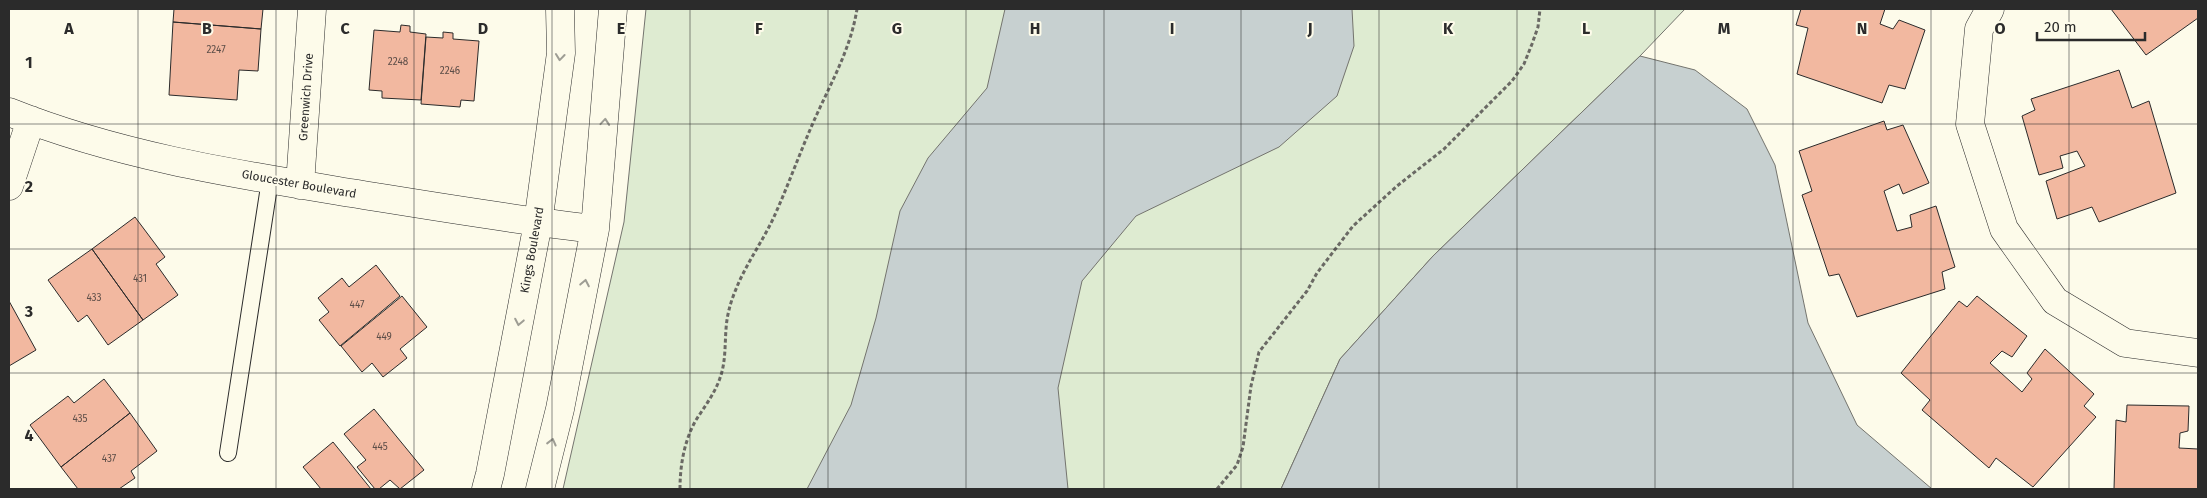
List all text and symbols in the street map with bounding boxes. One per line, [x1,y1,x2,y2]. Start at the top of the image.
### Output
scale bar [2037,10,2144,42]
text: 20 m [2044,18,2077,36]
text: A [63,19,74,38]
text: B [202,19,212,38]
text: C [340,19,350,38]
text: D [478,19,488,38]
text: E [617,19,625,38]
text: F [755,19,763,38]
text: G [892,19,902,38]
text: H [1030,19,1040,38]
text: I [1170,19,1174,38]
text: J [1306,19,1313,38]
text: K [1443,19,1454,38]
text: L [1582,19,1590,38]
text: M [1718,19,1731,38]
text: N [1857,19,1867,38]
text: O [1994,19,2006,38]
house number: 2247 [206,44,226,56]
text: 1 [25,53,33,72]
street label: Greenwich Drive [296,53,316,141]
one-way arrow [555,54,566,62]
house number: 2248 [388,56,409,68]
house number: 2246 [440,65,460,77]
one-way arrow [599,118,610,126]
street label: Gloucester Boulevard [241,167,357,201]
text: 2 [25,177,33,196]
street label: Kings Boulevard [518,206,546,294]
house number: 431 [133,273,147,285]
one-way arrow [579,278,589,287]
house number: 433 [86,292,102,304]
house number: 447 [350,299,365,311]
text: 3 [24,302,33,321]
one-way arrow [514,317,525,326]
house number: 449 [376,331,392,343]
house number: 435 [72,413,88,425]
text: 4 [24,426,34,445]
one-way arrow [546,437,557,446]
house number: 445 [372,441,388,453]
house number: 437 [102,453,117,465]

